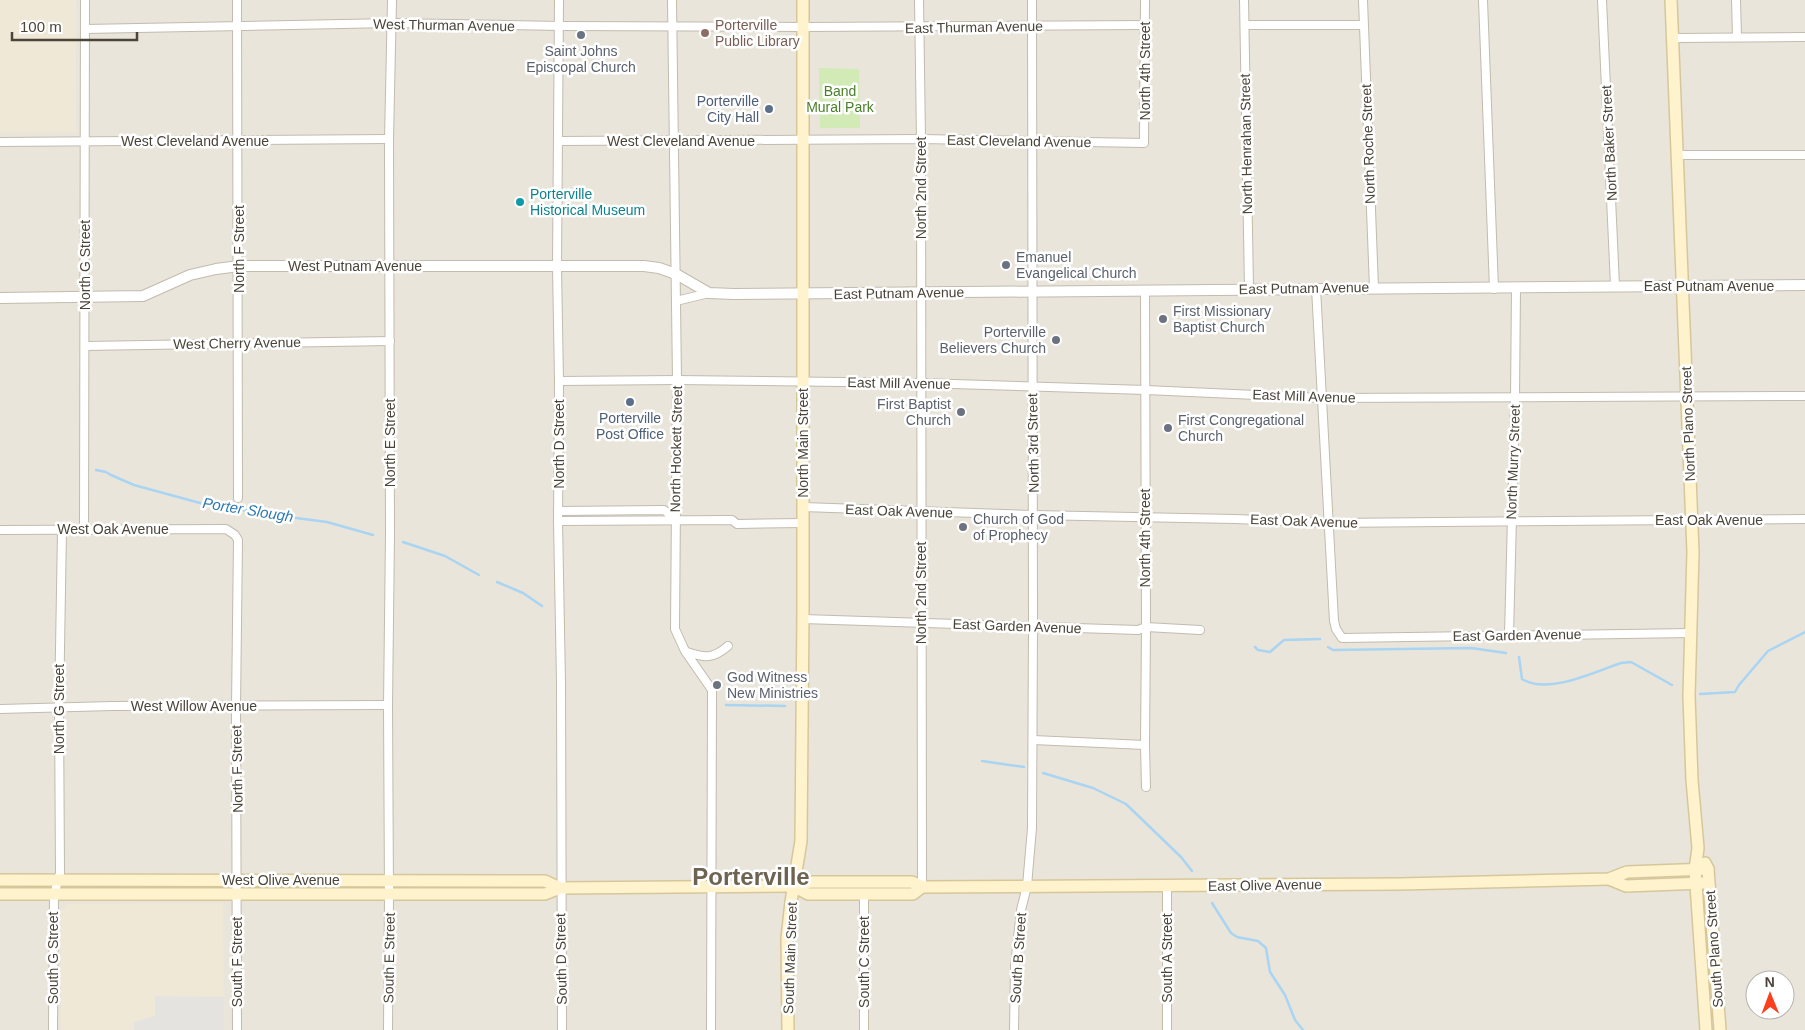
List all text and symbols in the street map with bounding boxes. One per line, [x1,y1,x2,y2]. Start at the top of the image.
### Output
scale bar [12,10,138,42]
street label: West Thurman Avenue [373,16,515,34]
place label: Porterville Public Library [715,17,800,49]
text: 100 m [20,18,62,35]
street label: East Thurman Avenue [905,18,1043,36]
street label: North 4th Street [1137,21,1153,120]
marker: Porterville Public Library [699,27,711,39]
marker: Saint Johns Episcopal Church [575,29,587,41]
place label: Saint Johns Episcopal Church [526,43,636,75]
street label: North Henrahan Street [1237,73,1255,215]
park label: Band Mural Park [806,83,875,115]
street label: North Roche Street [1358,84,1378,204]
street label: North Baker Street [1598,85,1620,201]
place label: Porterville City Hall [697,93,759,125]
marker: Porterville City Hall [763,103,775,115]
street label: East Cleveland Avenue [947,132,1092,150]
street label: West Cleveland Avenue [121,133,269,149]
street label: West Cleveland Avenue [607,133,755,149]
street label: North 2nd Street [913,137,929,239]
place label: Porterville Historical Museum [530,186,645,218]
marker: Porterville Historical Museum [514,196,526,208]
street label: North F Street [231,205,247,293]
street label: North G Street [77,220,93,310]
place label: Emanuel Evangelical Church [1016,249,1137,281]
street label: West Putnam Avenue [288,258,422,274]
marker: Emanuel Evangelical Church [1000,259,1012,271]
street label: East Putnam Avenue [1644,278,1774,294]
street label: East Putnam Avenue [1239,279,1370,297]
street label: East Putnam Avenue [834,284,965,302]
place label: First Missionary Baptist Church [1173,303,1271,335]
marker: First Missionary Baptist Church [1157,313,1169,325]
place label: Porterville Believers Church [939,324,1046,356]
street label: West Cherry Avenue [173,334,301,352]
marker: Porterville Believers Church [1050,334,1062,346]
street label: North Plano Street [1678,366,1698,482]
street label: East Mill Avenue [847,374,951,392]
street label: North Hockett Street [667,385,685,513]
street label: East Mill Avenue [1252,386,1356,406]
street label: North Main Street [795,388,811,498]
street label: North 3rd Street [1024,393,1042,493]
marker: Porterville Post Office [624,396,636,408]
place label: First Baptist Church [877,396,951,428]
street label: North E Street [382,399,398,487]
street label: North D Street [551,399,567,489]
street label: North Murry Street [1503,404,1523,520]
marker: First Baptist Church [955,406,967,418]
place label: Porterville Post Office [596,410,664,442]
place label: First Congregational Church [1178,412,1304,444]
marker: First Congregational Church [1162,422,1174,434]
street label: North 4th Street [1137,488,1153,587]
water label: Porter Slough [201,494,295,525]
street label: East Oak Avenue [845,501,953,521]
place label: Church of God of Prophecy [973,511,1064,543]
street label: East Oak Avenue [1250,511,1358,531]
street label: East Oak Avenue [1655,512,1763,528]
street label: West Oak Avenue [57,521,169,537]
marker: Church of God of Prophecy [957,521,969,533]
street label: North 2nd Street [913,542,929,644]
street label: East Garden Avenue [952,616,1082,636]
street label: East Garden Avenue [1452,626,1582,644]
street label: North G Street [51,664,67,754]
place label: God Witness New Ministries [727,669,818,701]
marker: God Witness New Ministries [711,679,723,691]
street label: West Willow Avenue [131,698,257,714]
street label: North F Street [228,725,246,813]
district label: Porterville [692,863,810,890]
street label: West Olive Avenue [222,872,340,888]
street label: East Olive Avenue [1208,876,1322,894]
street label: South Plano Street [1702,890,1726,1008]
street label: South Main Street [780,902,800,1014]
street label: South G Street [45,912,61,1004]
street label: South E Street [380,912,398,1004]
street label: South B Street [1007,912,1029,1004]
street label: South D Street [552,913,570,1005]
street label: South A Street [1159,913,1175,1003]
street label: South C Street [856,916,872,1008]
street label: South F Street [229,917,245,1007]
north arrow [1745,970,1795,1020]
text: N [1765,974,1775,990]

